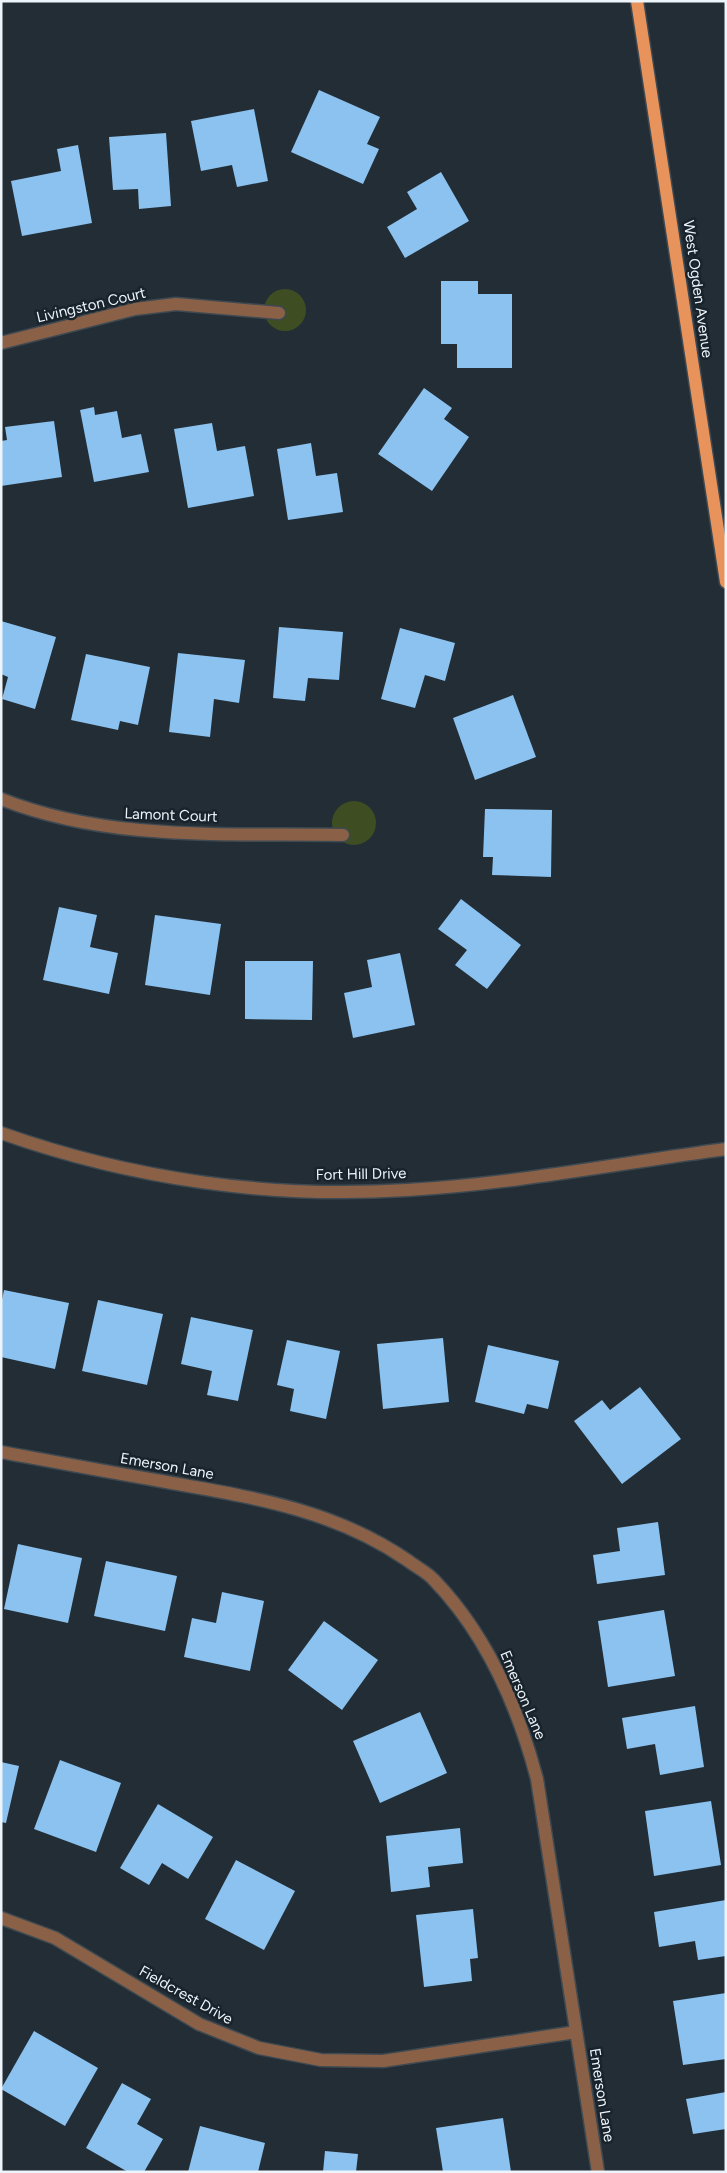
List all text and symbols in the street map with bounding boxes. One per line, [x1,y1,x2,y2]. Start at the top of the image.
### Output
street label: West Ogden Avenue [679,219,717,359]
street label: Livingston Court [35,284,148,326]
street label: Lamont Court [124,804,218,826]
street label: Fort Hill Drive [315,1164,407,1184]
street label: Emerson Lane [119,1449,215,1483]
street label: Emerson Lane [496,1648,550,1742]
street label: Fieldcrest Drive [136,1962,236,2028]
street label: Emerson Lane [586,2047,618,2143]

